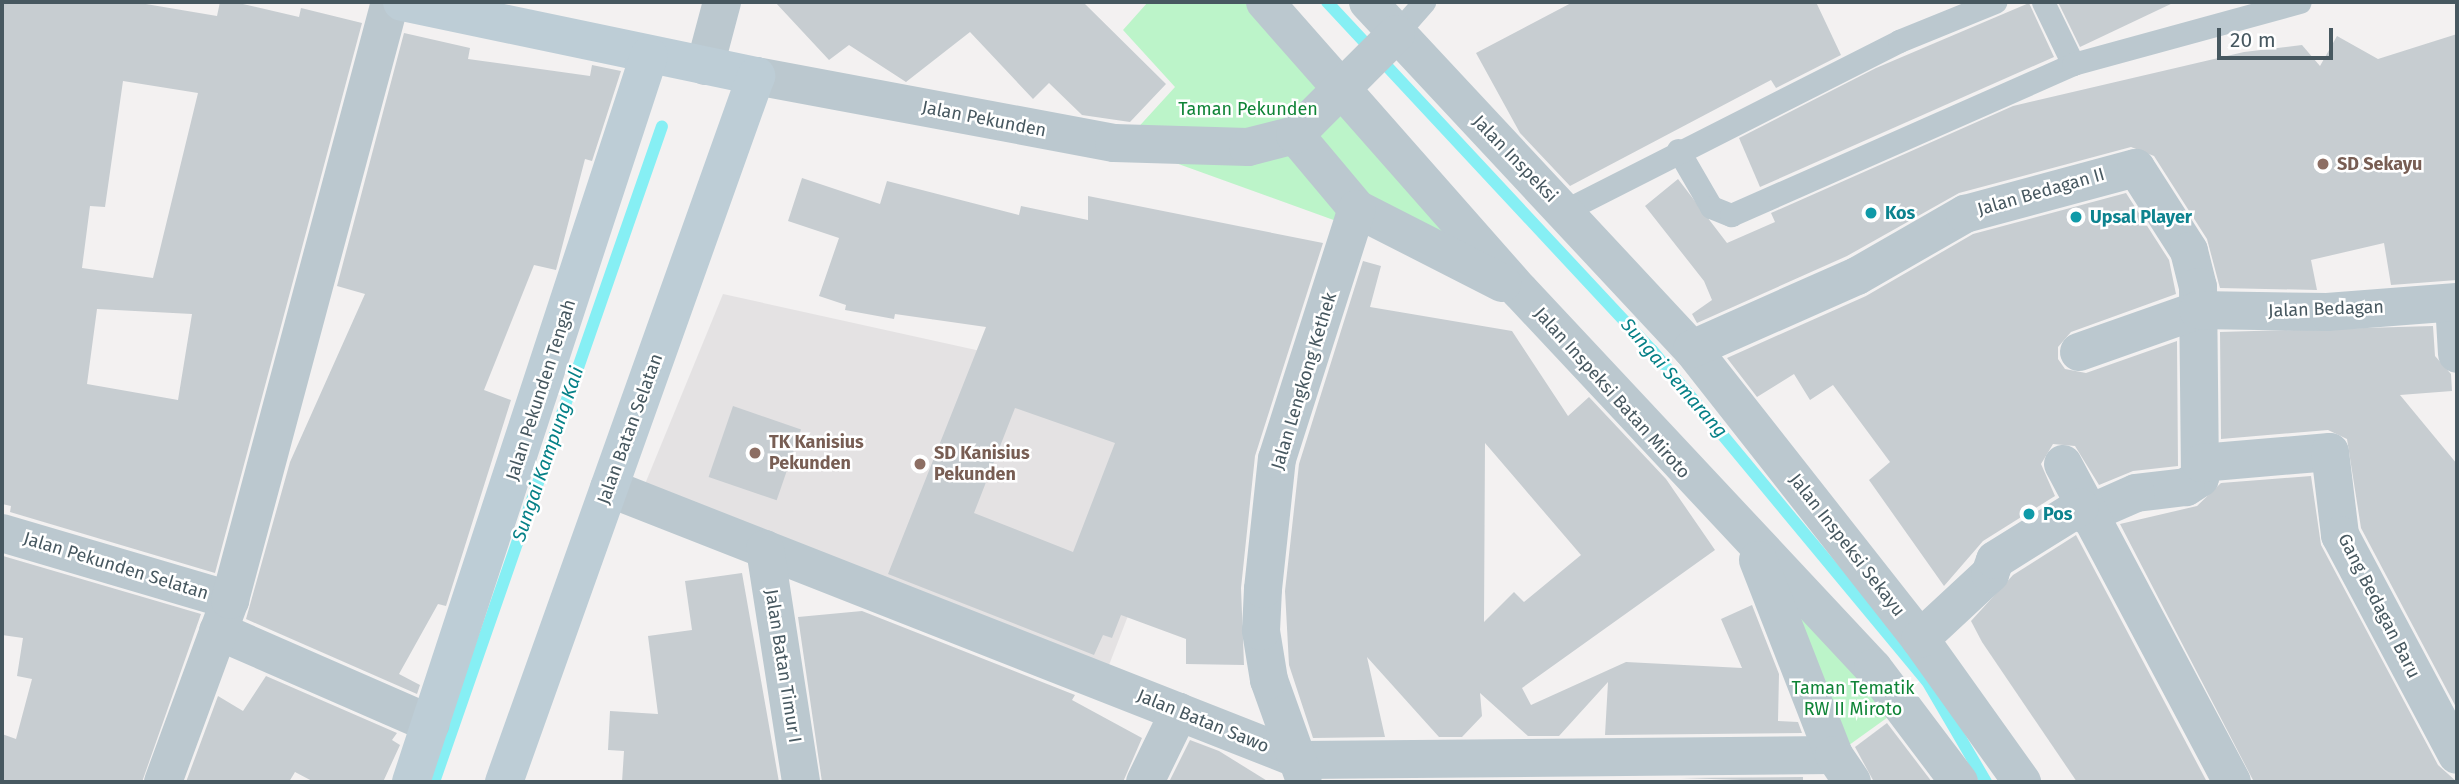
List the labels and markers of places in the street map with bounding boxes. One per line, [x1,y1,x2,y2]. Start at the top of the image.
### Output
place label: SD Sekayu [2337,153,2422,175]
marker: SD Sekayu [2315,156,2331,172]
place label: Kos [1885,202,1915,224]
marker: Kos [1863,205,1879,221]
place label: Upsal Player [2090,206,2192,228]
marker: Upsal Player [2068,209,2084,225]
place label: TK Kanisius Pekunden [769,432,864,474]
place label: SD Kanisius Pekunden [934,443,1030,486]
marker: TK Kanisius Pekunden [747,445,763,461]
marker: SD Kanisius Pekunden [912,456,928,472]
place label: Pos [2043,503,2072,525]
marker: Pos [2021,506,2037,522]

